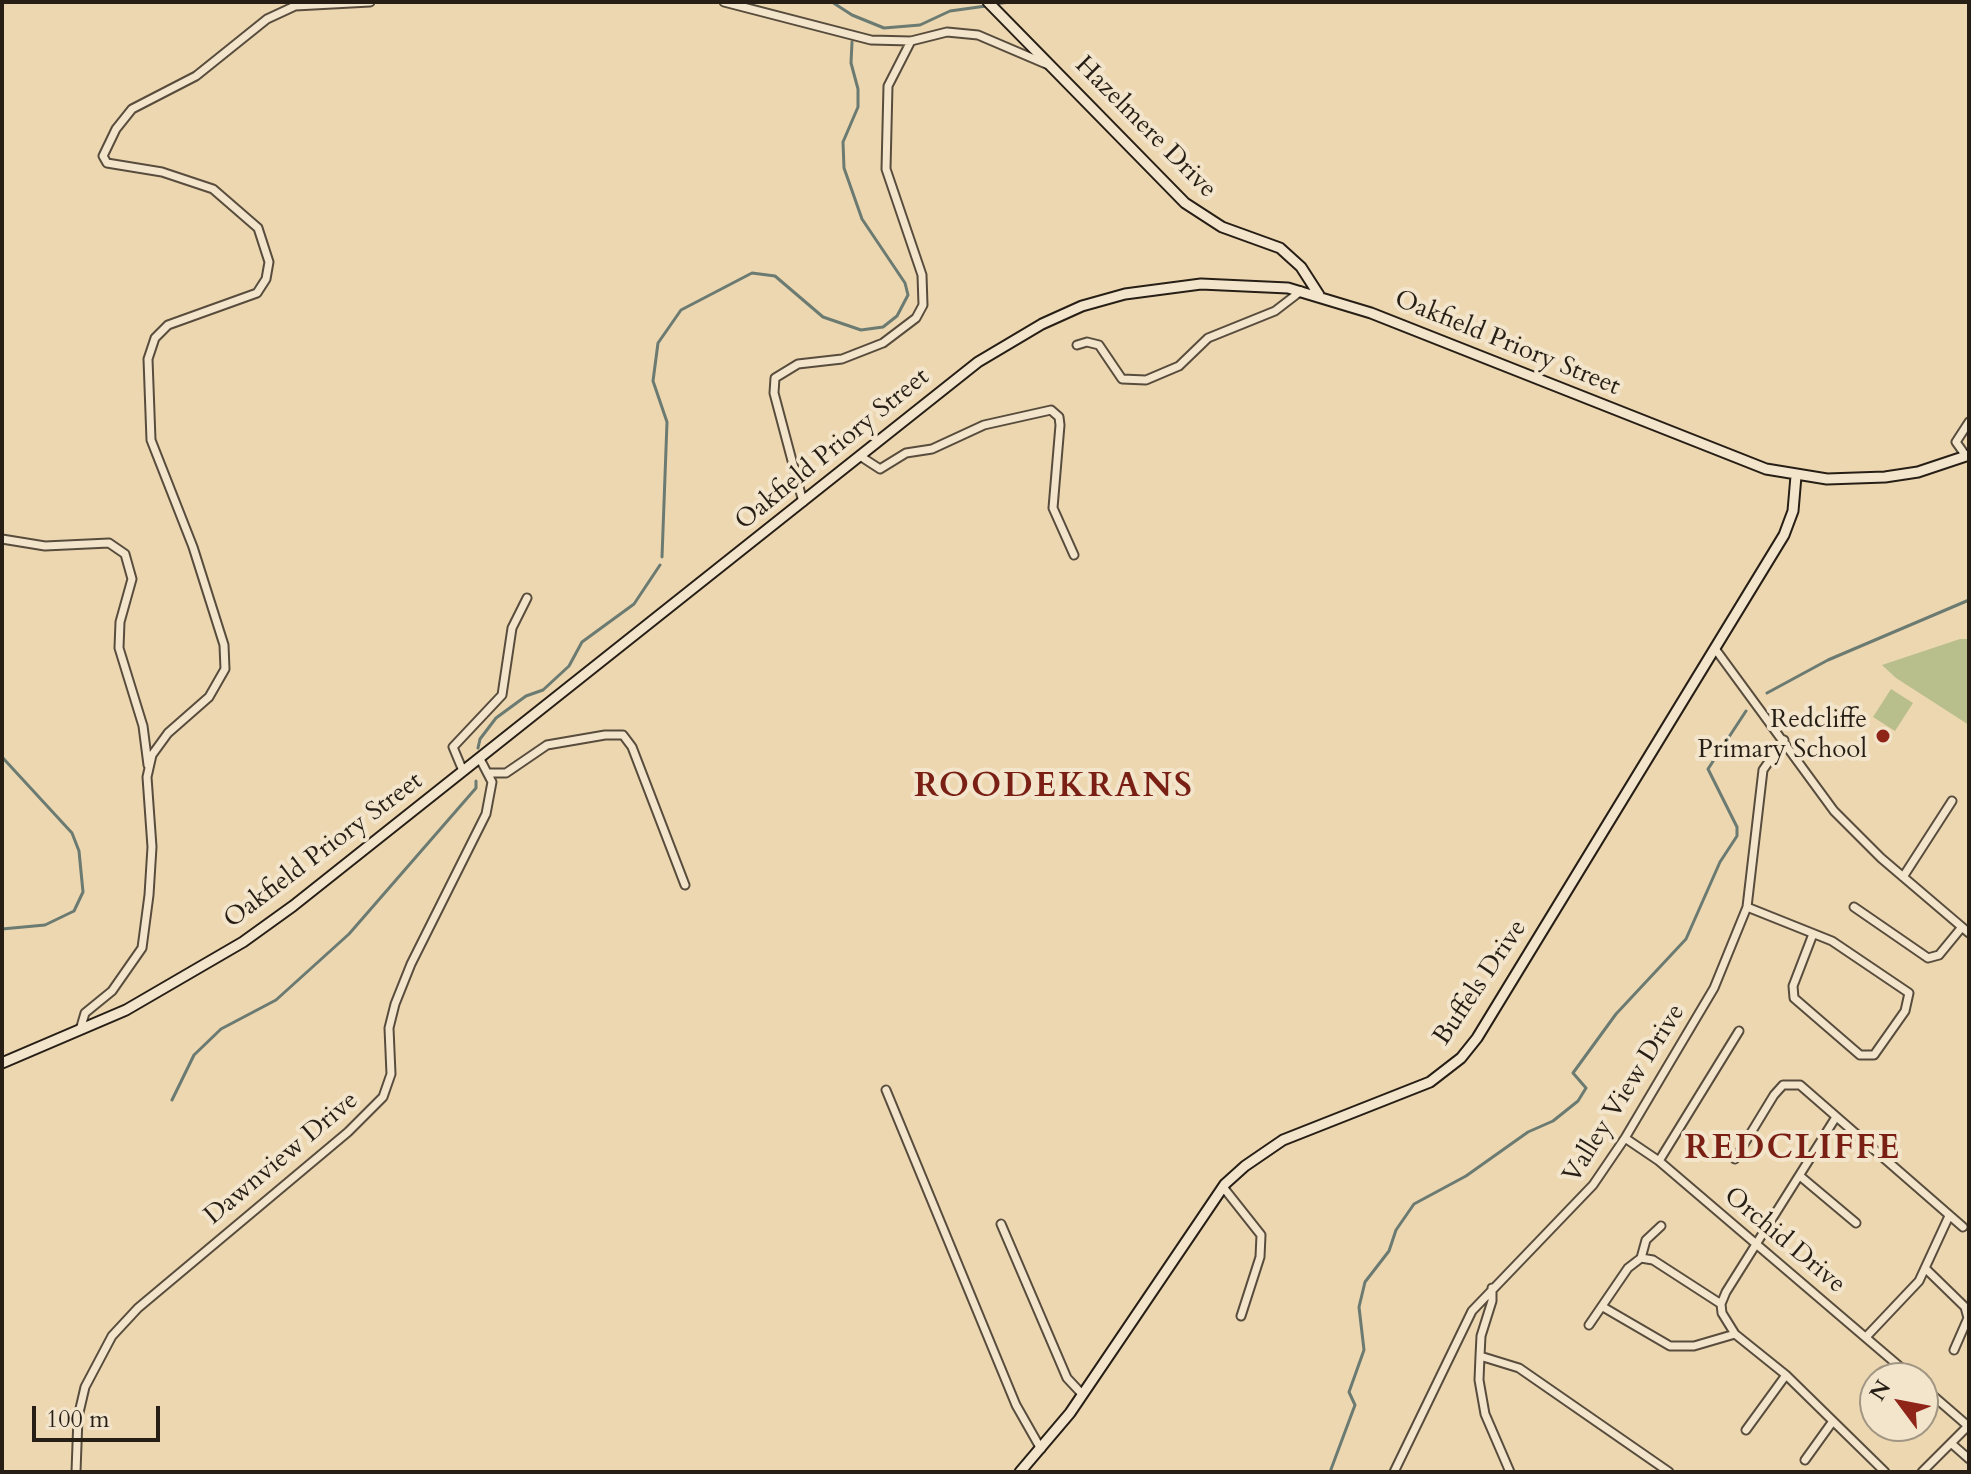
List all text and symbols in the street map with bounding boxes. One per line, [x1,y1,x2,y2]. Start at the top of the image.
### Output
street label: Hazelmere Drive [1068,51,1222,205]
street label: Oakfield Priory Street [1390,284,1624,404]
street label: Oakfield Priory Street [730,362,936,538]
place label: Redcliffe Primary School [1698,705,1867,766]
marker: Redcliffe Primary School [1874,727,1892,745]
street label: Oakfield Priory Street [219,766,429,936]
district label: ROODEKRANS [914,768,1194,808]
street label: Buffels Drive [1428,914,1534,1052]
street label: Valley View Drive [1557,999,1693,1189]
street label: Dawnview Drive [199,1086,365,1232]
district label: REDCLIFFE [1685,1130,1901,1170]
street label: Orchid Drive [1717,1181,1851,1301]
north arrow [1859,1362,1939,1442]
text: N [1863,1374,1898,1406]
scale bar [36,1390,164,1440]
text: 100 m [46,1403,110,1436]

